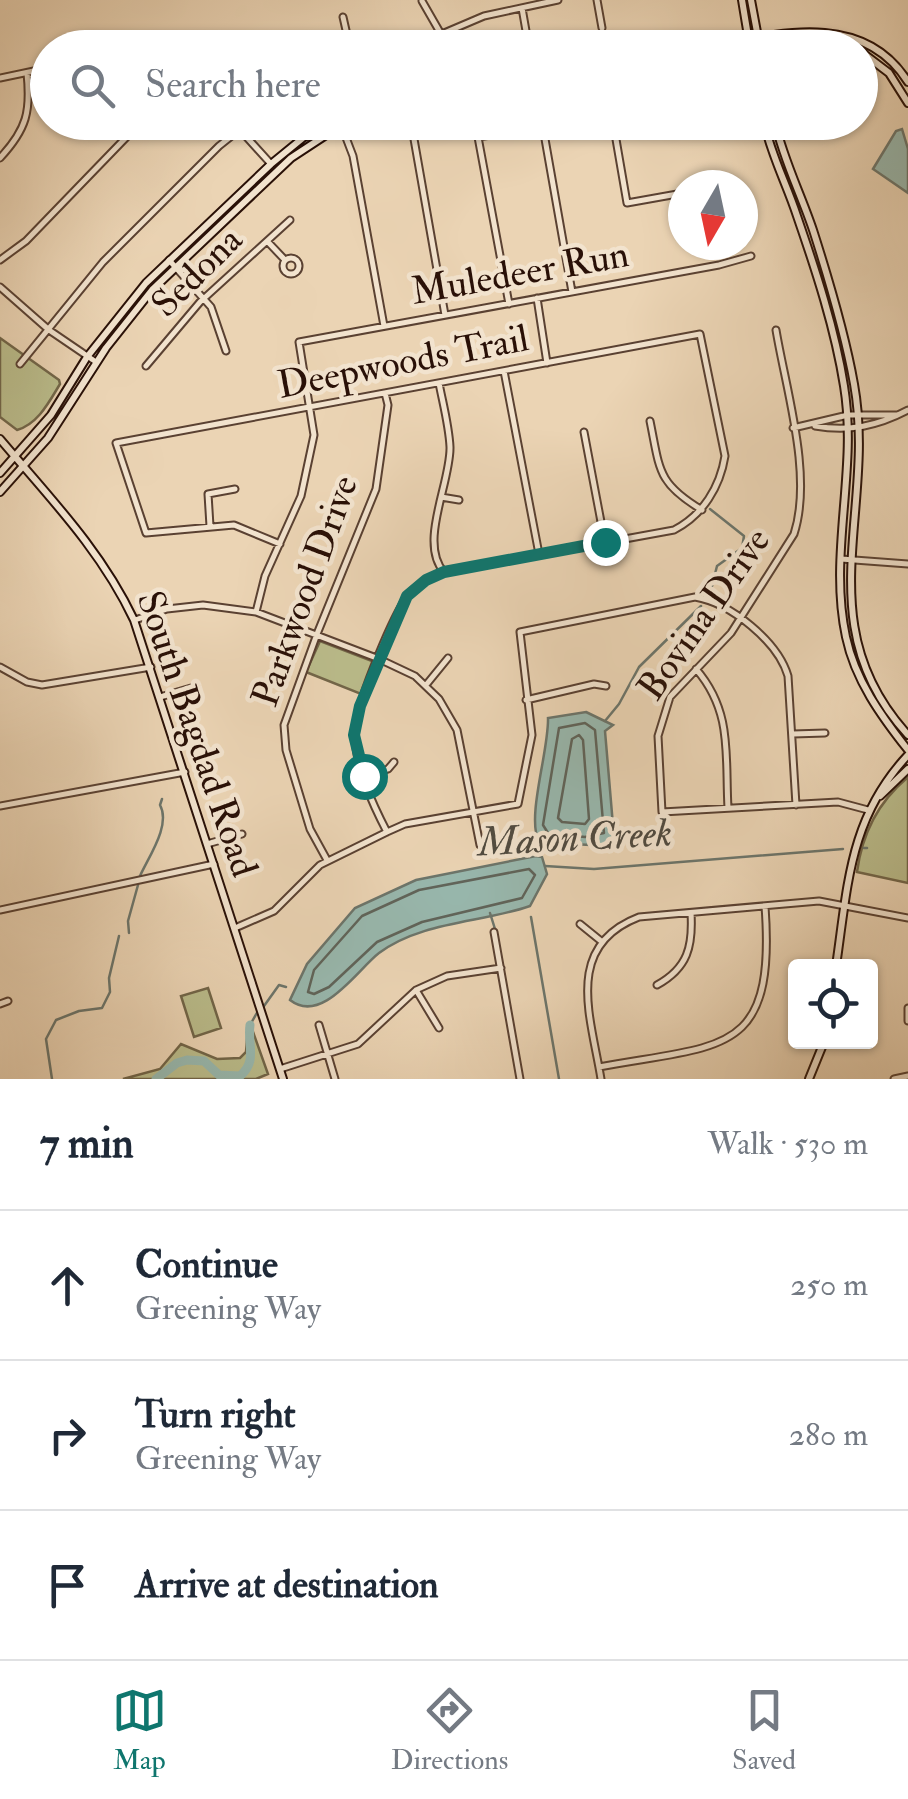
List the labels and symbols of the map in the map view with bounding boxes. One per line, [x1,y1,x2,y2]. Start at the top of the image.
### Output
north arrow [668,170,758,260]
street label: Sedona [141,216,253,328]
street label: Muledeer Run [407,230,633,316]
street label: Deepwoods Trail [273,314,533,410]
street label: Parkwood Drive [241,469,369,713]
street label: Bovina Drive [627,518,781,710]
route end [583,520,629,566]
street label: South Bagdad Road [126,585,268,883]
route start [342,754,388,800]
water label: Mason Creek [474,807,673,869]

